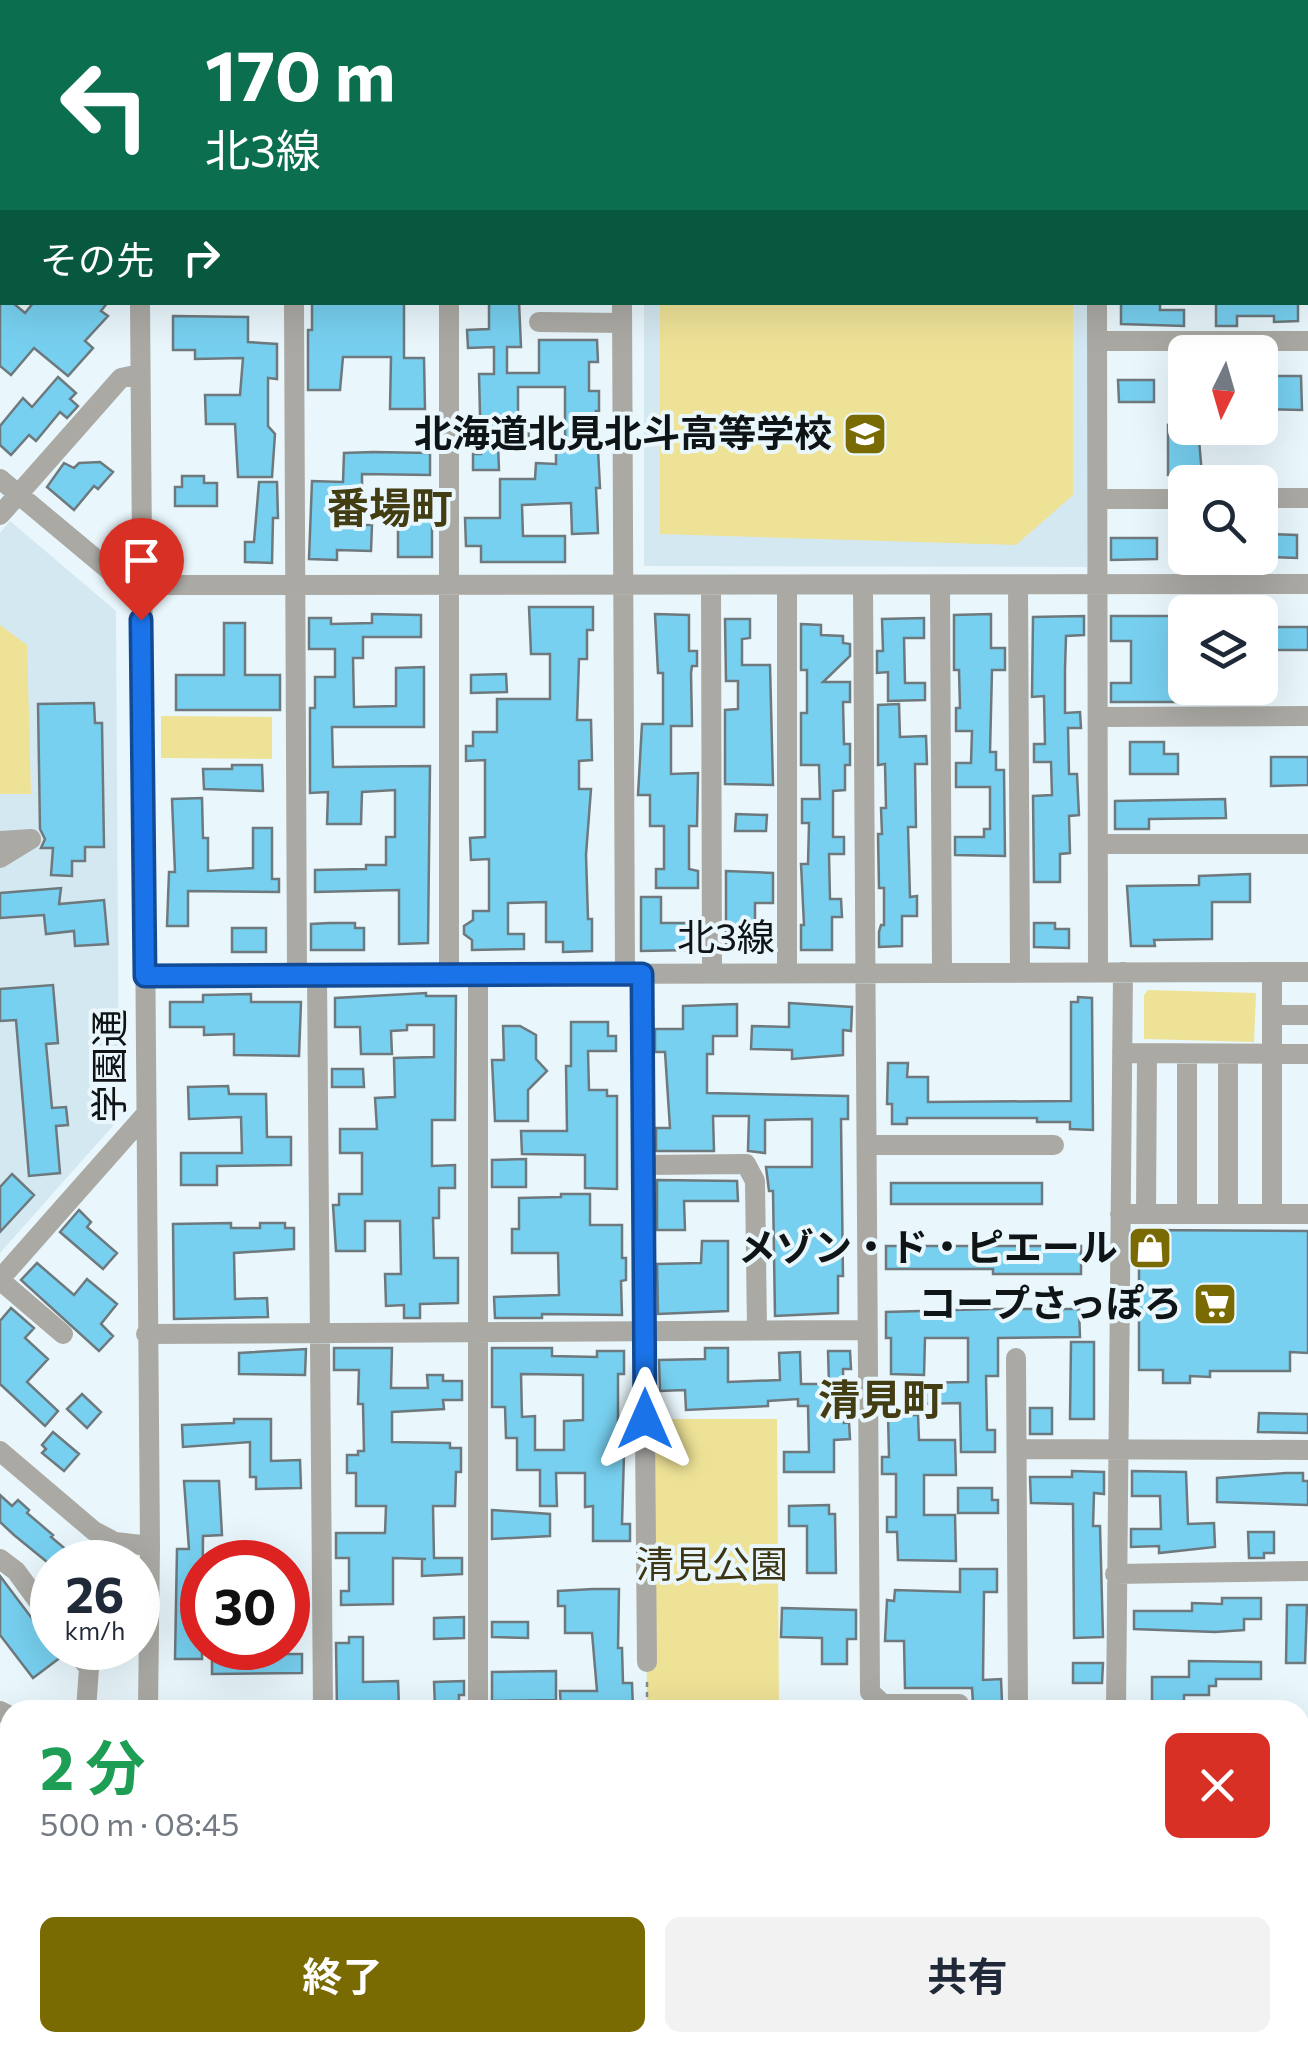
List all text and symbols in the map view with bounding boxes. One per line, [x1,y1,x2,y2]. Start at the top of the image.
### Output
text: 170 m [205,30,396,115]
icon: left [40,40,170,170]
text: 北3線 [205,121,321,176]
icon: right [174,230,229,285]
text: その先 [40,235,154,282]
north arrow [1168,335,1278,445]
map controls [1168,335,1278,705]
place label: 北海道北見北斗高等学校 [414,408,832,455]
school or university icon: 北海道北見北斗高等学校 [842,411,888,457]
button: search [1168,465,1278,575]
district label: 番場町 [327,480,453,532]
pin [99,518,184,621]
icon: arrive [114,533,169,588]
button: layers [1168,595,1278,705]
street label: 北3線 [677,912,775,959]
street label: 学園通 [84,1009,131,1123]
place label: メゾン・ド・ピエール [738,1222,1118,1269]
shop icon: メゾン・ド・ピエール [1127,1225,1173,1271]
place label: コープさっぽろ [918,1278,1182,1325]
supermarket icon: コープさっぽろ [1192,1281,1238,1327]
position arrow [593,1367,697,1471]
district label: 清見町 [818,1372,944,1424]
park label: 清見公園 [636,1539,788,1586]
speed limit sign: 30 [180,1540,310,1670]
text: 26 [65,1562,124,1623]
text: km/h [65,1615,125,1645]
text: 2 分 [40,1729,146,1802]
button: close [1165,1733,1270,1838]
text: 500 m · 08:45 [40,1803,239,1843]
button: 終了 [40,1917,645,2032]
button: 共有 [665,1917,1270,2032]

